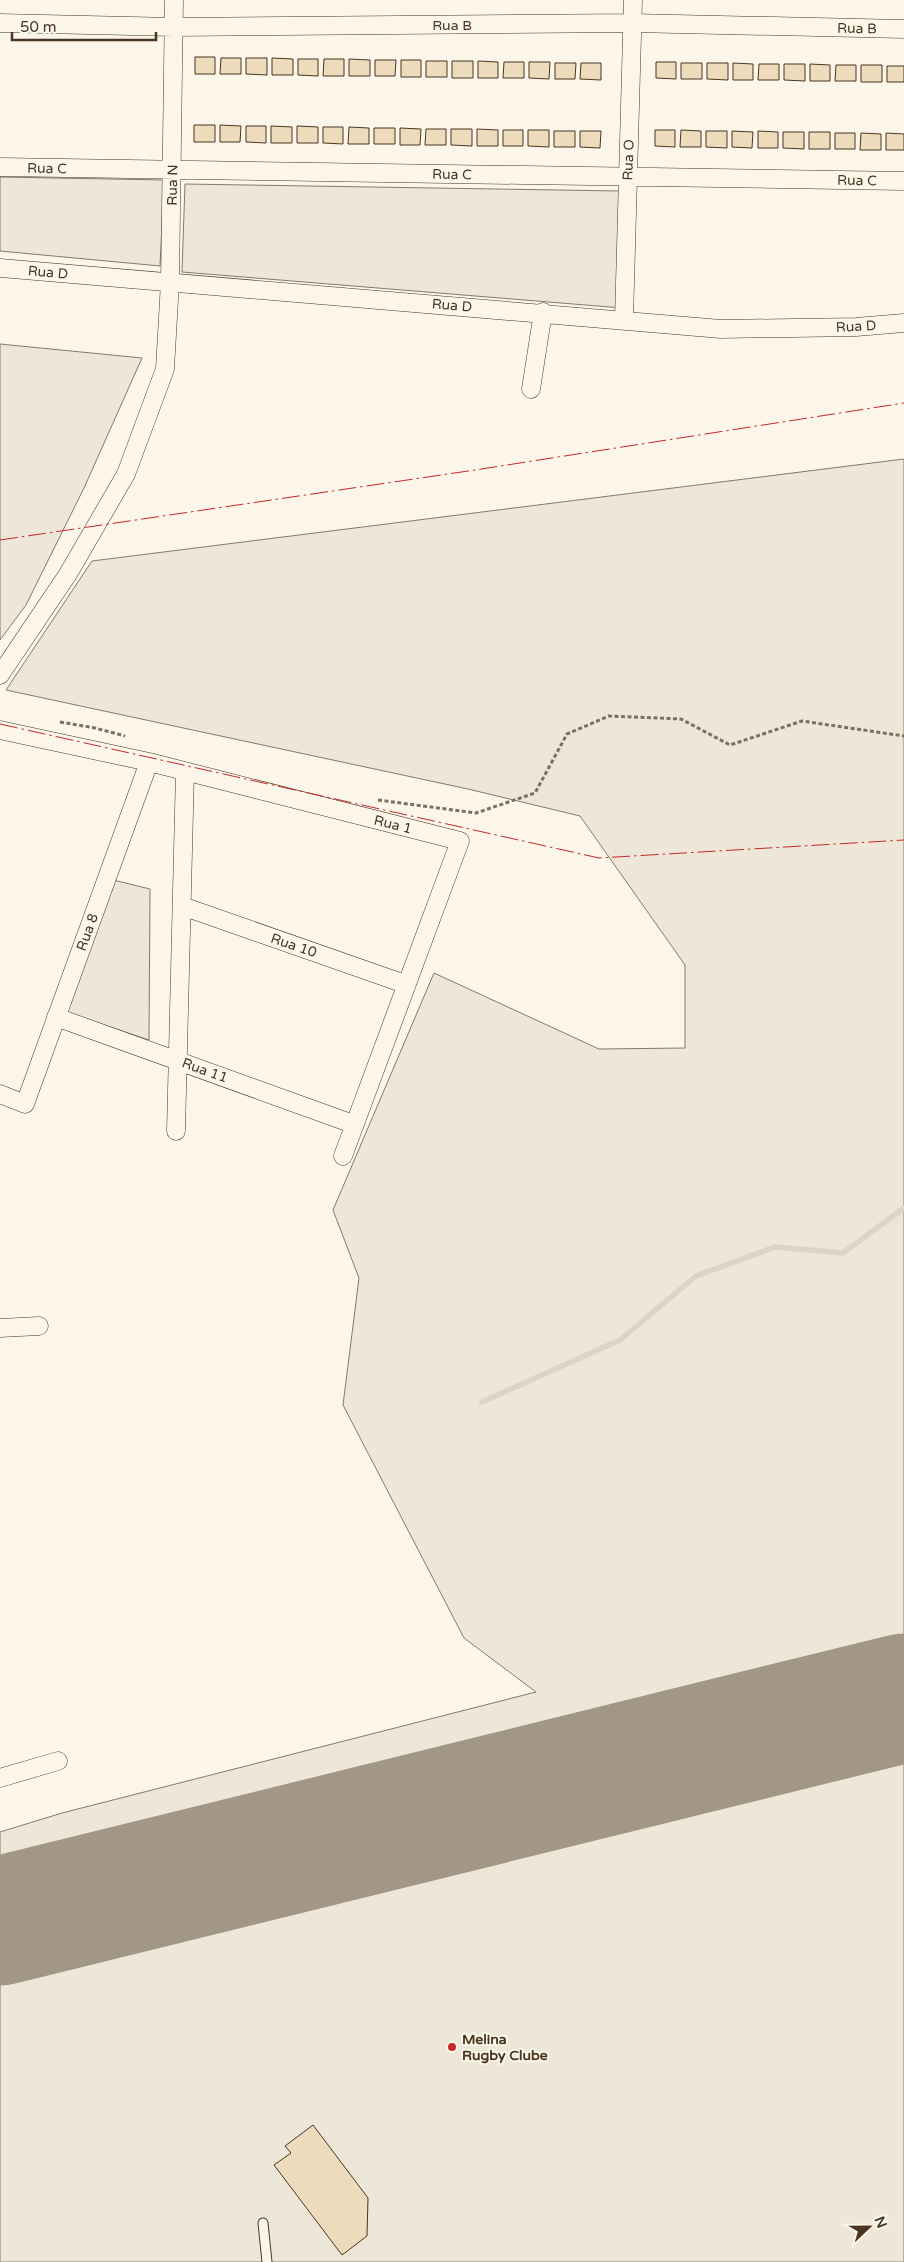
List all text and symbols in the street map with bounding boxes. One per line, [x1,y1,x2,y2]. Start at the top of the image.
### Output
scale bar [12,10,156,42]
street label: Rua B [432,17,472,34]
text: 50 m [20,18,57,36]
street label: Rua B [837,20,877,37]
street label: Rua O [619,139,638,181]
street label: Rua C [27,160,67,177]
street label: Rua N [164,164,181,206]
street label: Rua C [432,166,472,183]
street label: Rua C [837,172,877,189]
street label: Rua D [27,262,69,283]
street label: Rua D [431,295,473,316]
street label: Rua D [835,317,877,336]
street label: Rua 1 [372,812,414,837]
street label: Rua 8 [73,911,102,953]
street label: Rua 10 [269,930,319,961]
street label: Rua 11 [180,1054,230,1087]
place label: Melina Rugby Clube [462,2031,548,2064]
marker: Melina Rugby Clube [446,2041,458,2053]
north arrow [844,2202,894,2252]
text: N [871,2214,891,2231]

